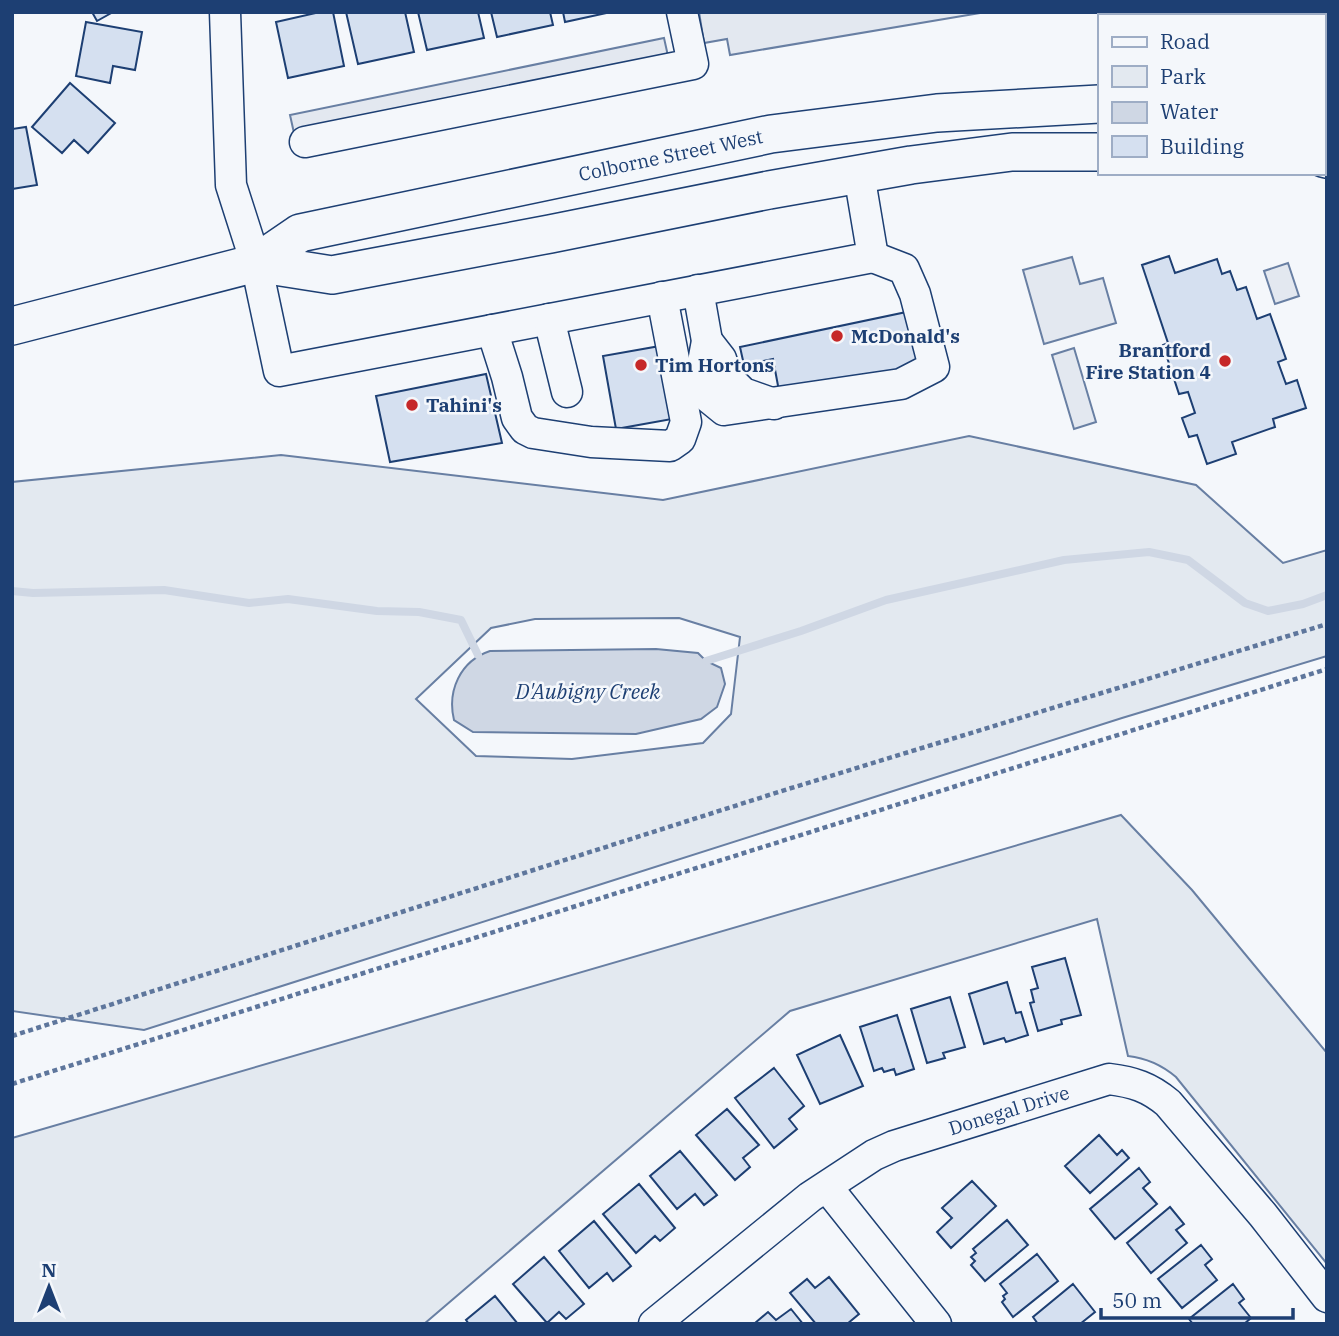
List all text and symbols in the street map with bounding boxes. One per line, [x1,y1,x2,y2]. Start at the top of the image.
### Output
legend [1098,14,1325,175]
text: Road [1160,27,1210,55]
text: Park [1160,62,1207,90]
text: Water [1160,97,1219,125]
street label: Colborne Street West [576,124,765,186]
text: Building [1160,132,1245,160]
place label: McDonald's [851,324,960,348]
marker: McDonald's [829,328,845,344]
place label: Brantford Fire Station 4 [1085,338,1211,384]
place label: Tim Hortons [655,353,774,377]
marker: Brantford Fire Station 4 [1217,353,1233,369]
marker: Tim Hortons [633,357,649,373]
place label: Tahini's [426,393,502,417]
marker: Tahini's [404,397,420,413]
water label: D'Aubigny Creek [515,677,661,705]
street label: Donegal Drive [946,1080,1072,1140]
north arrow [14,1252,84,1322]
text: N [41,1258,57,1282]
scale bar [1101,1276,1294,1320]
text: 50 m [1112,1286,1162,1314]

